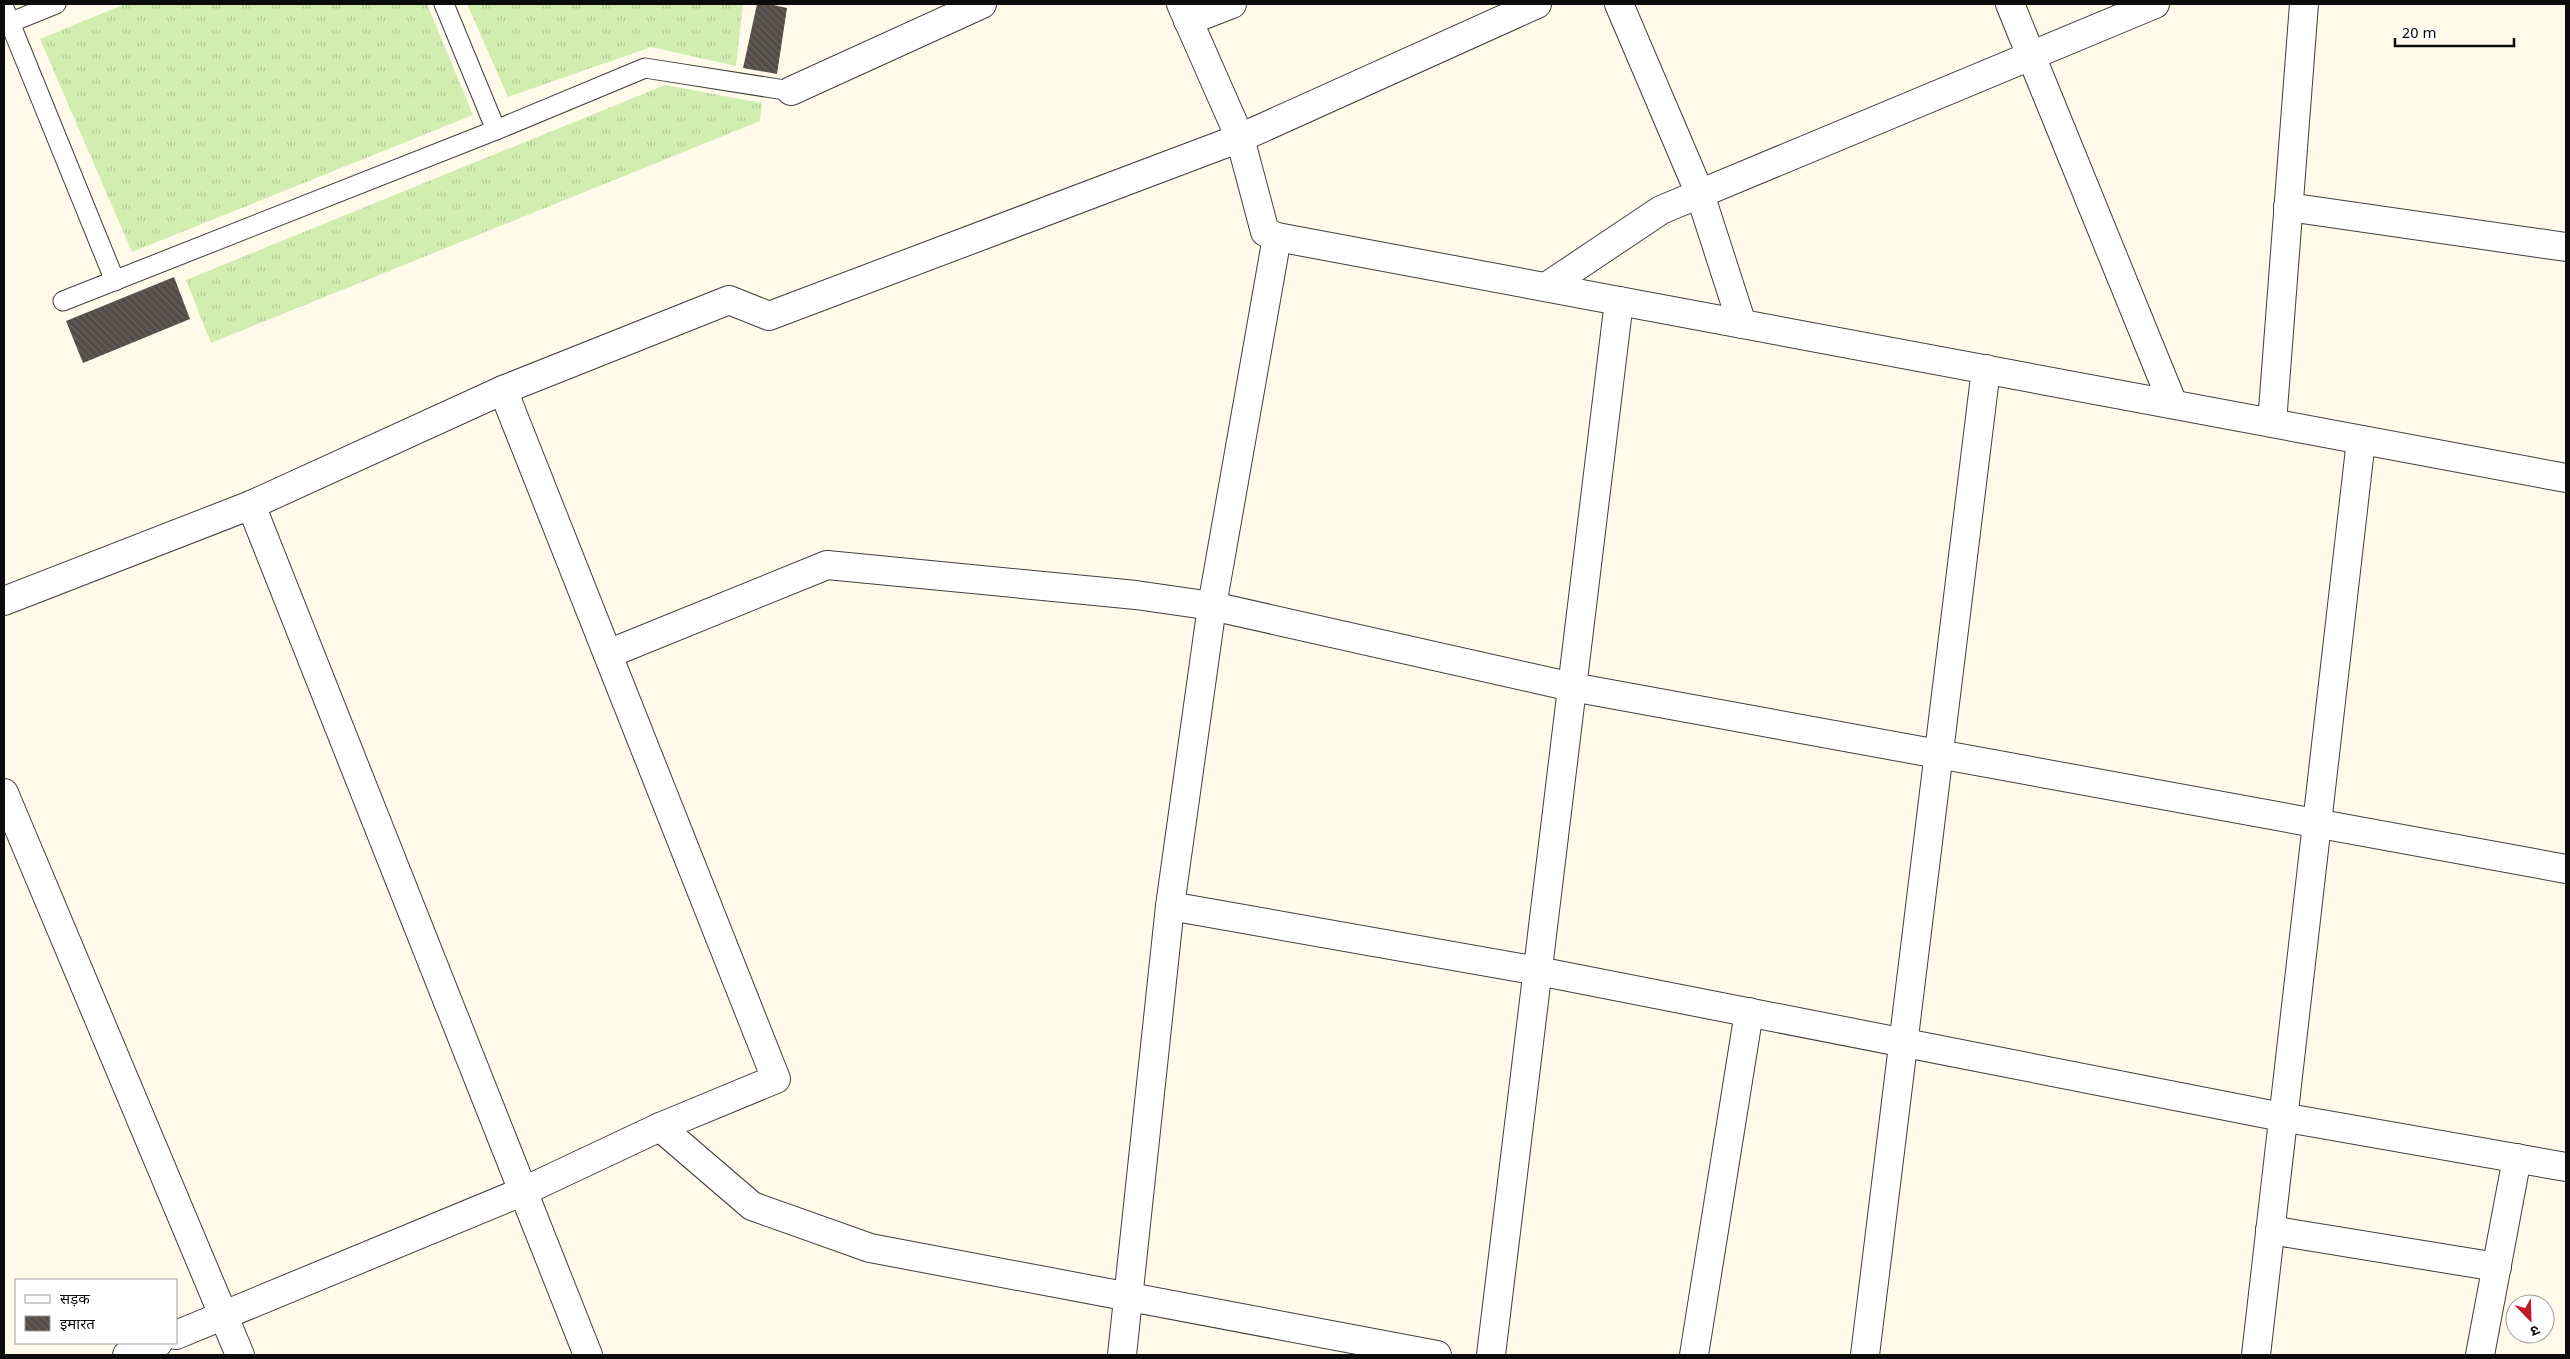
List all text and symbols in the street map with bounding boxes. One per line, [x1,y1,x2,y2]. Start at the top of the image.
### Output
scale bar [2395,15,2514,47]
text: 20 m [2402,25,2436,44]
legend [15,1279,178,1344]
text: सड़क [60,1291,90,1310]
north arrow [2505,1294,2555,1344]
text: इमारत [60,1316,95,1335]
text: उ [2526,1319,2542,1340]

